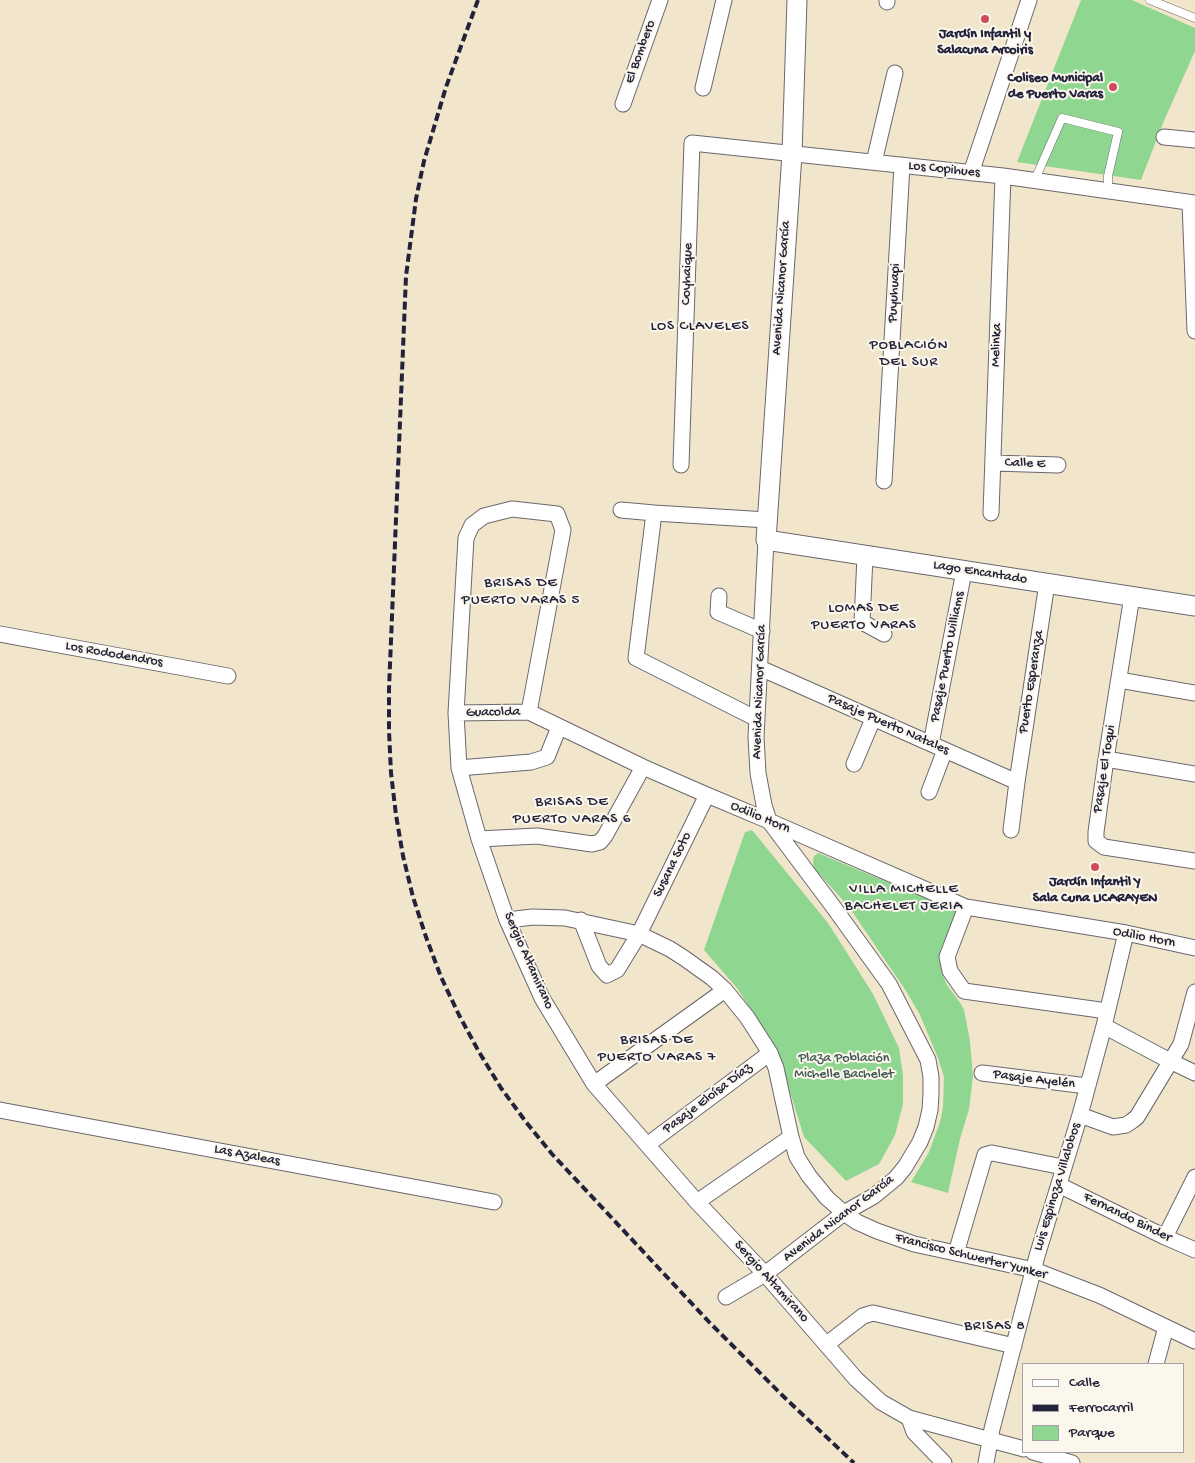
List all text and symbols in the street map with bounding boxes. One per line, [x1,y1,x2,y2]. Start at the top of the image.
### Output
marker: Jardín Infantil y Salacuna Arcoiris [979,13,991,25]
street label: El Bombero [622,18,660,86]
place label: Jardín Infantil y Salacuna Arcoiris [937,27,1033,59]
place label: Coliseo Municipal de Puerto Varas [1008,71,1103,104]
marker: Coliseo Municipal de Puerto Varas [1107,81,1119,93]
street label: Los Copihues [907,158,981,182]
street label: Avenida Nicanor García [769,220,795,356]
street label: Coyhaique [679,243,697,305]
street label: Puyuhuapi [885,263,905,323]
district label: LOS CLAVELES [649,318,751,336]
street label: Melinka [988,323,1006,367]
district label: POBLACIÓN DEL SUR [868,337,950,372]
street label: Calle E [1004,455,1046,473]
street label: Lago Encantado [932,557,1028,589]
district label: BRISAS DE PUERTO VARAS 5 [460,575,582,610]
street label: Pasaje Puerto Williams [927,590,969,724]
district label: LOMAS DE PUERTO VARAS [810,600,918,635]
street label: Avenida Nicanor García [749,624,771,760]
street label: Puerto Esperanza [1016,629,1048,735]
street label: Los Rododendros [64,638,164,672]
street label: Pasaje Puerto Natales [824,691,952,759]
street label: Guacolda [466,704,520,722]
street label: Pasaje El Toqui [1090,724,1120,814]
district label: BRISAS DE PUERTO VARAS 6 [511,794,633,829]
street label: Odilio Horn [728,798,792,838]
street label: Susana Soto [650,830,696,900]
marker: Jardín Infantil Y Sala Cuna LICARAYEN [1089,861,1101,873]
place label: Jardín Infantil Y Sala Cuna LICARAYEN [1033,875,1157,908]
district label: VILLA MICHELLE BACHELET JERIA [843,881,965,916]
street label: Sergio Altamirano [499,910,557,1012]
street label: Odilio Horn [1111,924,1177,952]
district label: BRISAS DE PUERTO VARAS 7 [596,1032,718,1067]
park label: Plaza Población Michelle Bachelet [794,1051,894,1084]
street label: Pasaje Eloísa Díaz [660,1060,756,1138]
street label: Pasaje Ayelén [992,1067,1076,1093]
street label: Luis Espinoza Villalobos [1031,1121,1085,1253]
street label: Las Azaleas [213,1141,281,1171]
street label: Avenida Nicanor García [780,1172,898,1266]
street label: Fernando Binder [1080,1189,1174,1247]
street label: Francisco Schwerter Yunker [893,1230,1049,1284]
street label: Sergio Altamirano [730,1237,812,1327]
district label: BRISAS 8 [963,1318,1027,1336]
legend [1022,1363,1185,1453]
text: Calle [1069,1374,1100,1392]
text: Ferrocarril [1069,1399,1133,1417]
text: Parque [1069,1424,1115,1442]

